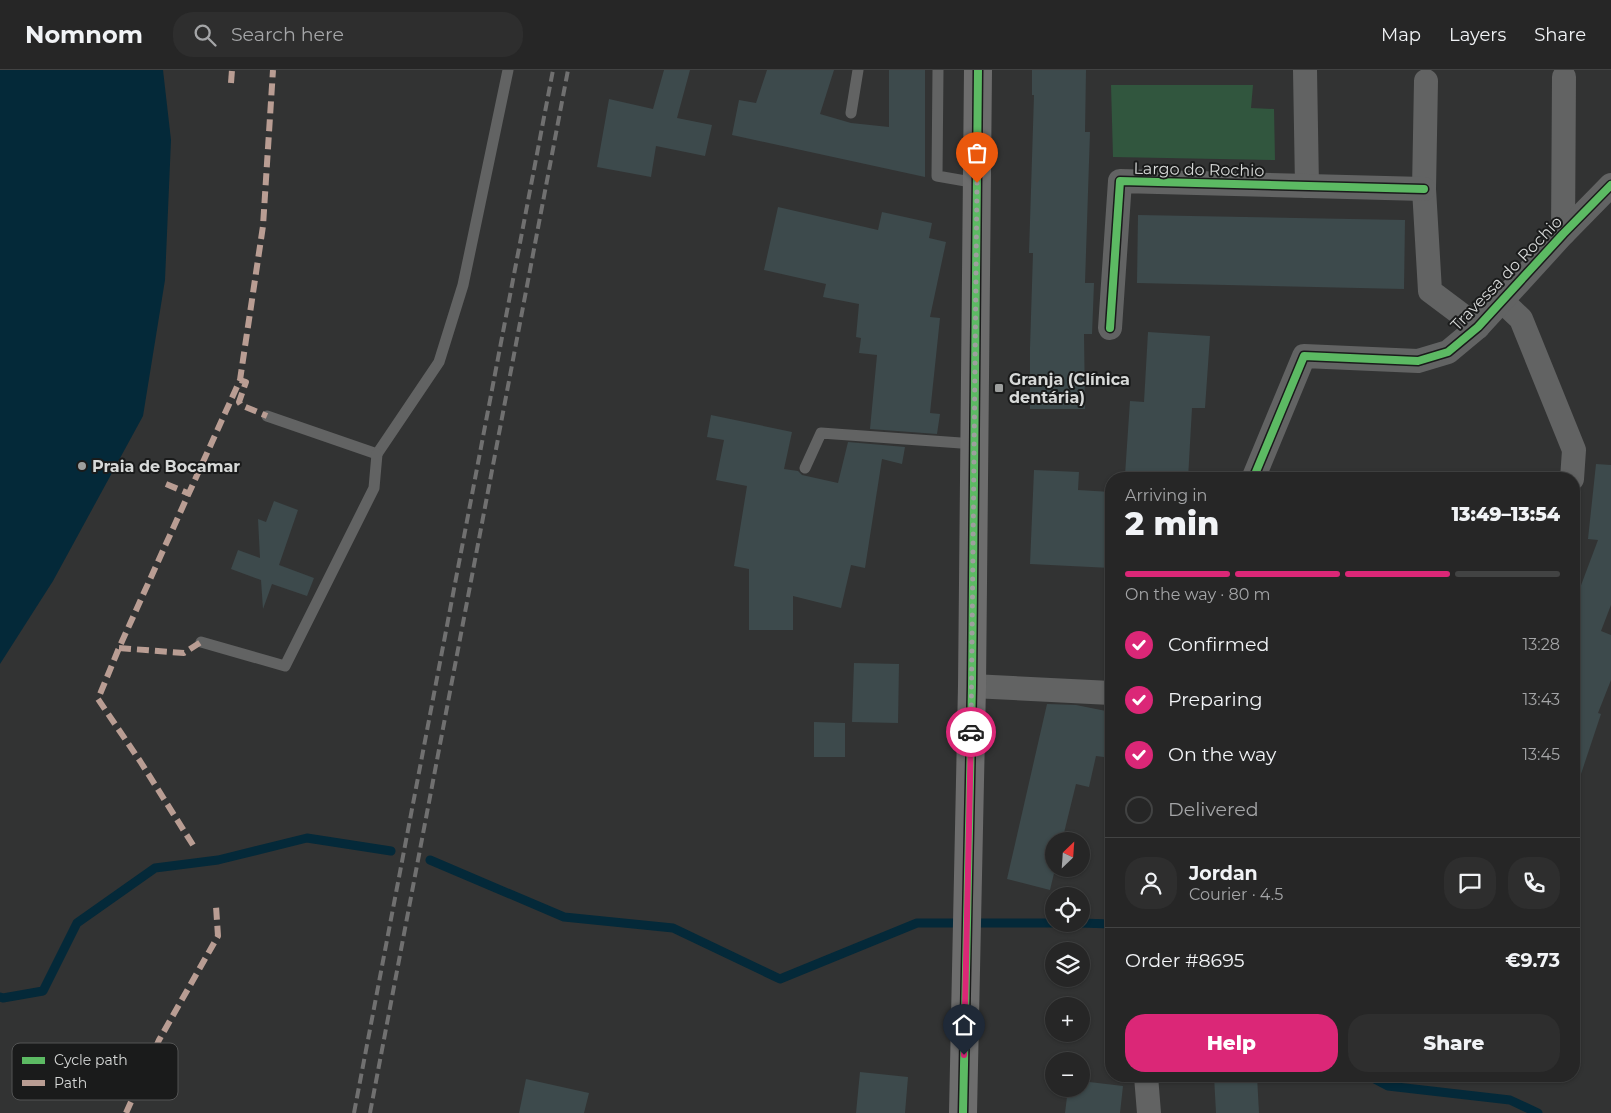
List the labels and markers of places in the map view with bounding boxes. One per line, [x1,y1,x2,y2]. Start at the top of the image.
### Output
pin [956,132,998,183]
place label: Granja (Clínica dentária) [1009,370,1130,407]
marker: Granja (Clínica dentária) [993,382,1005,394]
place label: Praia de Bocamar [92,457,240,476]
marker: Praia de Bocamar [76,460,88,472]
pin [943,1004,985,1055]

